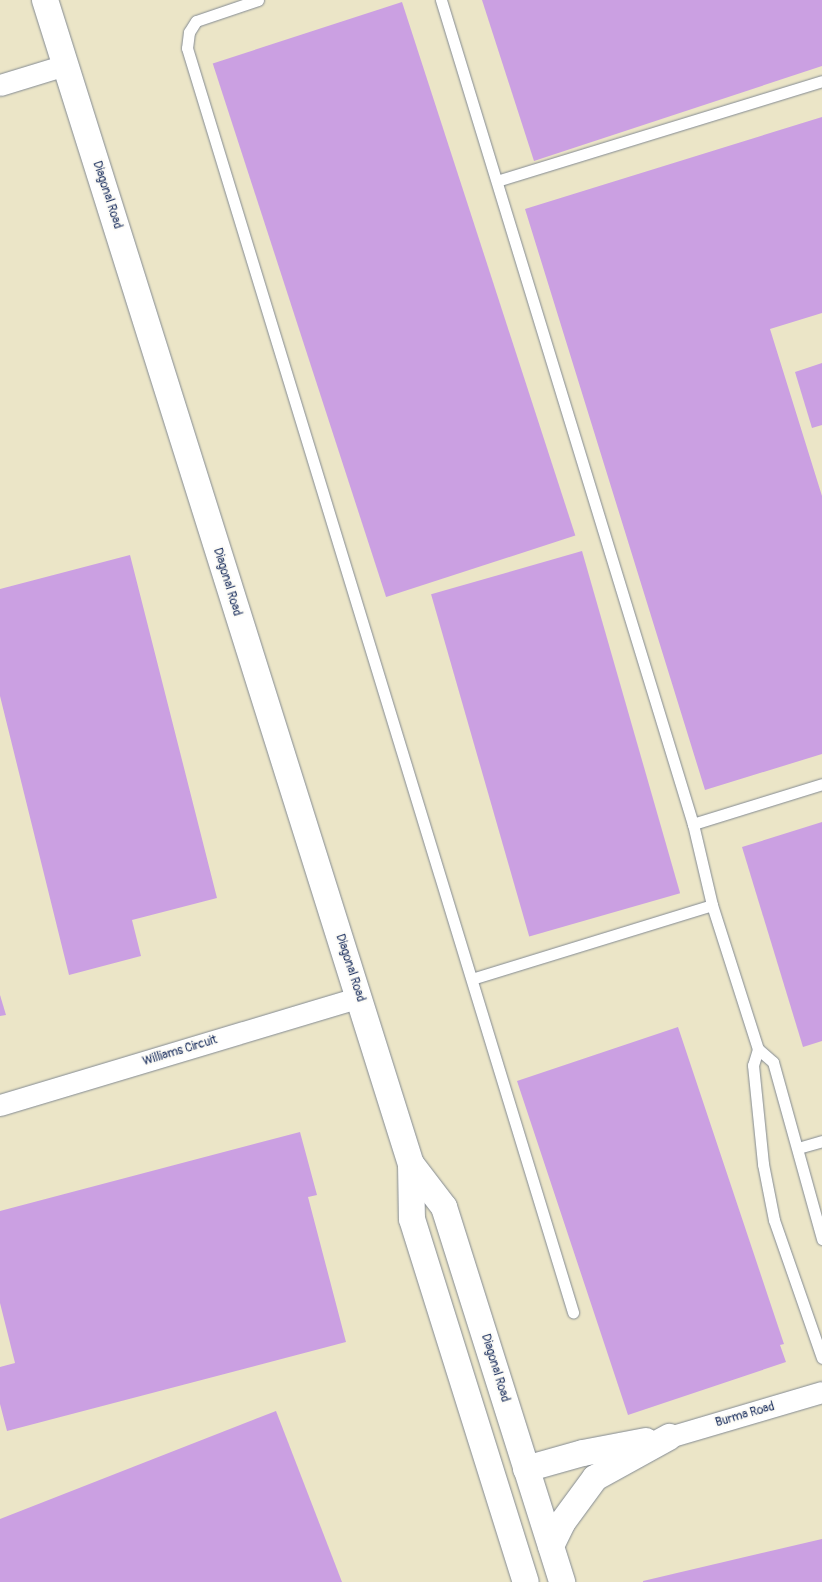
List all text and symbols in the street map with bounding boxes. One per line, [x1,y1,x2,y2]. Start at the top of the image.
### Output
street label: Diagonal Road [89,159,125,231]
street label: Diagonal Road [210,546,244,618]
street label: Diagonal Road [332,932,368,1004]
street label: Williams Circuit [141,1033,219,1069]
street label: Diagonal Road [478,1332,512,1404]
street label: Burma Road [714,1400,776,1430]

